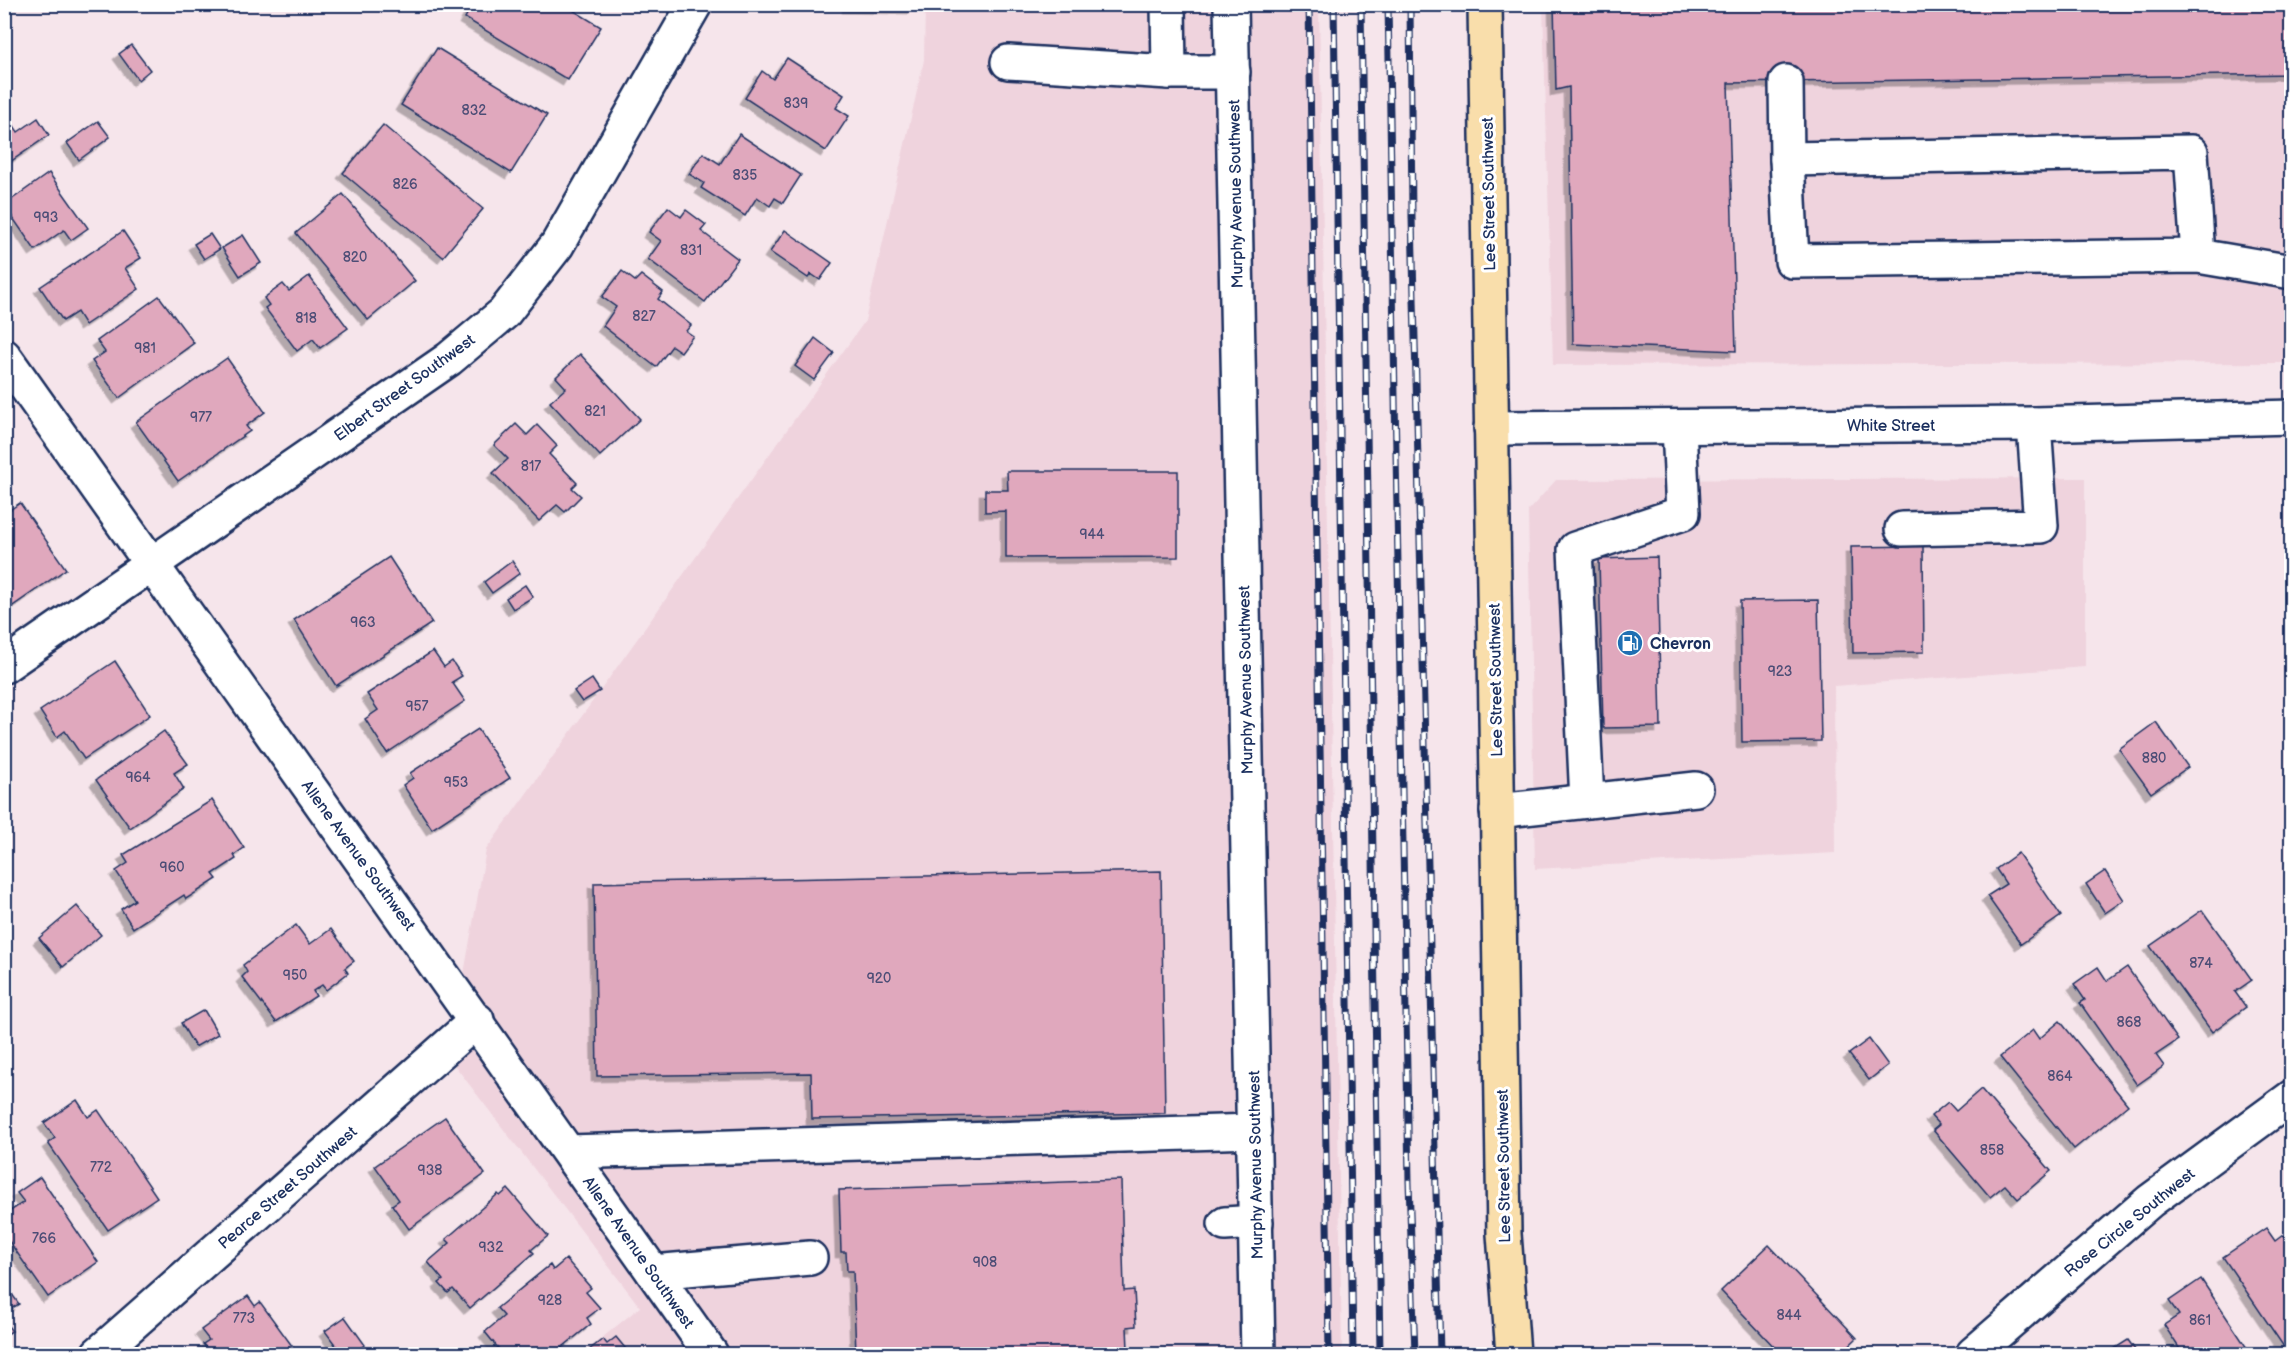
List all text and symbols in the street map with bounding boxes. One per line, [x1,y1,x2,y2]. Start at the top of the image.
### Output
house number: 839 [784,95,808,112]
street label: Murphy Avenue Southwest [1225,99,1248,289]
house number: 832 [461,102,487,119]
street label: Lee Street Southwest [1479,117,1500,271]
house number: 835 [733,167,757,184]
house number: 826 [393,176,418,193]
house number: 993 [34,209,58,226]
house number: 831 [680,242,702,259]
house number: 820 [343,249,367,266]
house number: 827 [632,308,656,325]
house number: 818 [295,310,317,327]
street label: Elbert Street Southwest [331,331,479,446]
house number: 981 [134,340,156,357]
house number: 821 [584,403,606,420]
house number: 977 [190,409,212,426]
street label: White Street [1847,417,1935,436]
house number: 817 [521,458,541,475]
house number: 944 [1079,526,1105,543]
street label: Murphy Avenue Southwest [1235,585,1258,775]
street label: Lee Street Southwest [1486,603,1507,757]
house number: 963 [350,614,376,631]
fuel station icon: Chevron [1615,628,1645,658]
place label: Chevron [1650,635,1711,654]
house number: 923 [1768,663,1792,680]
house number: 957 [406,698,429,715]
house number: 880 [2142,750,2166,767]
house number: 964 [125,769,151,786]
house number: 953 [444,774,468,791]
street label: Allene Avenue Southwest [297,777,419,935]
house number: 960 [160,859,184,876]
house number: 874 [2189,955,2213,972]
house number: 950 [283,967,307,984]
house number: 920 [867,970,891,987]
house number: 868 [2117,1014,2141,1031]
house number: 864 [2047,1068,2073,1085]
street label: Murphy Avenue Southwest [1245,1070,1268,1260]
street label: Lee Street Southwest [1494,1089,1515,1243]
street label: Pearce Street Southwest [215,1123,361,1254]
house number: 858 [1980,1142,2004,1159]
house number: 772 [90,1159,113,1176]
house number: 938 [418,1162,442,1179]
street label: Rose Circle Southwest [2061,1165,2199,1282]
street label: Allene Avenue Southwest [578,1173,697,1332]
house number: 766 [32,1230,56,1247]
house number: 932 [479,1239,504,1256]
house number: 908 [973,1254,997,1271]
house number: 928 [538,1292,562,1309]
house number: 844 [1776,1307,1802,1324]
house number: 773 [233,1310,255,1327]
house number: 861 [2189,1312,2211,1329]

